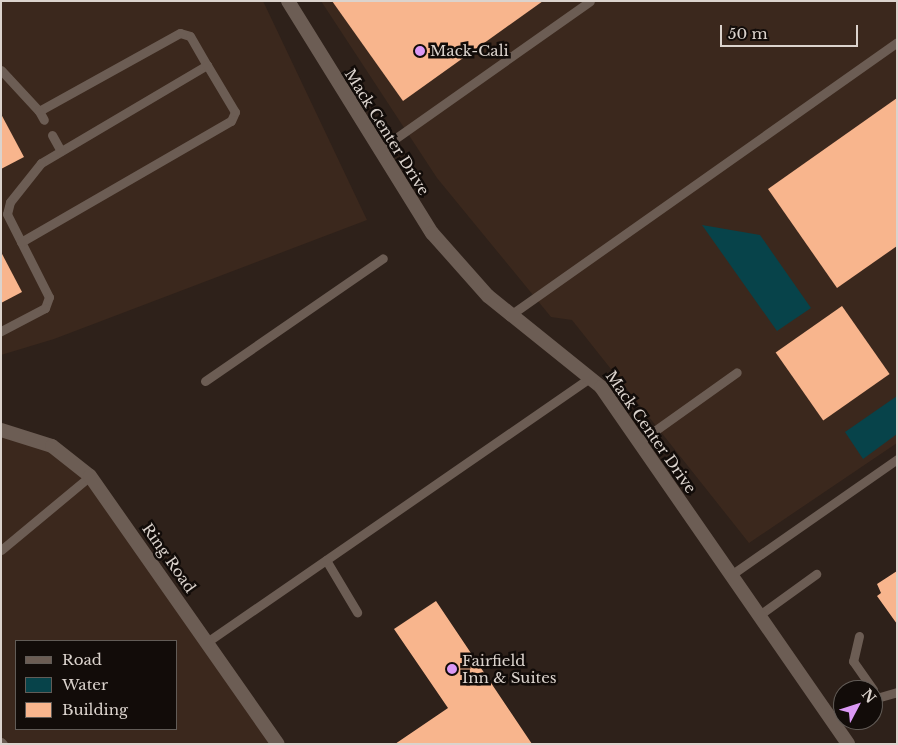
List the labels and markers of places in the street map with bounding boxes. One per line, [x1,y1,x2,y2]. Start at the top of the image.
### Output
place label: Mack-Cali [430,42,509,60]
marker: Mack-Cali [414,45,426,57]
place label: Fairfield Inn & Suites [462,651,557,686]
marker: Fairfield Inn & Suites [446,663,458,675]

